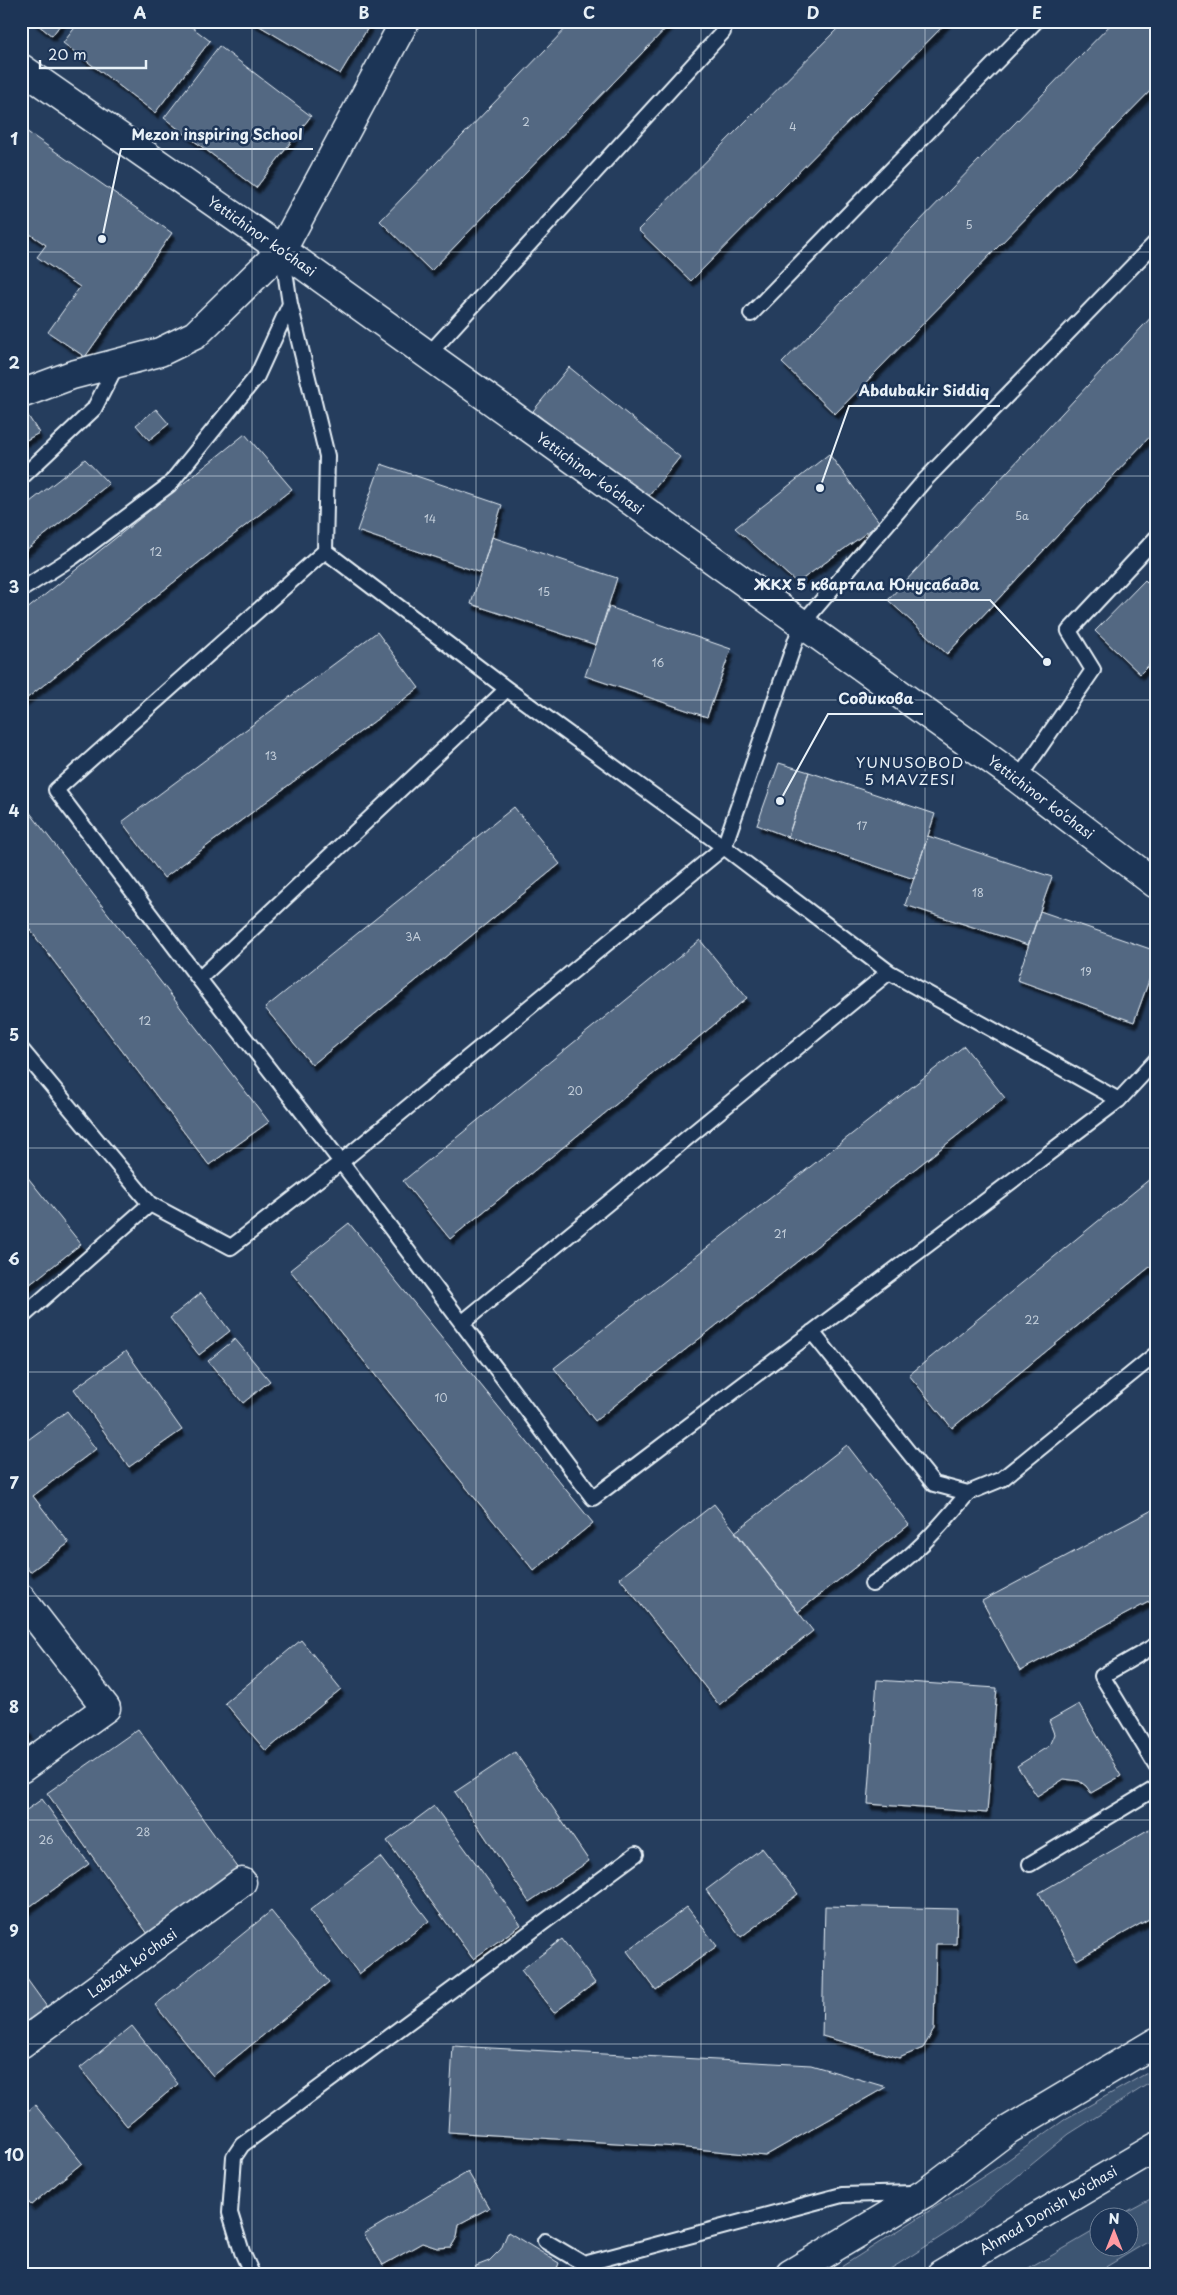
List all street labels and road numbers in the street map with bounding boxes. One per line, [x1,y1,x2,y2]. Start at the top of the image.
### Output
street label: Yettichinor ko‘chasi [203,191,321,281]
street label: Yettichinor ko‘chasi [532,427,648,519]
street label: Yettichinor ko‘chasi [983,750,1099,844]
street label: Labzak ko'chasi [83,1923,181,2003]
street label: Ahmad Donish ko'chasi [975,2160,1121,2260]

